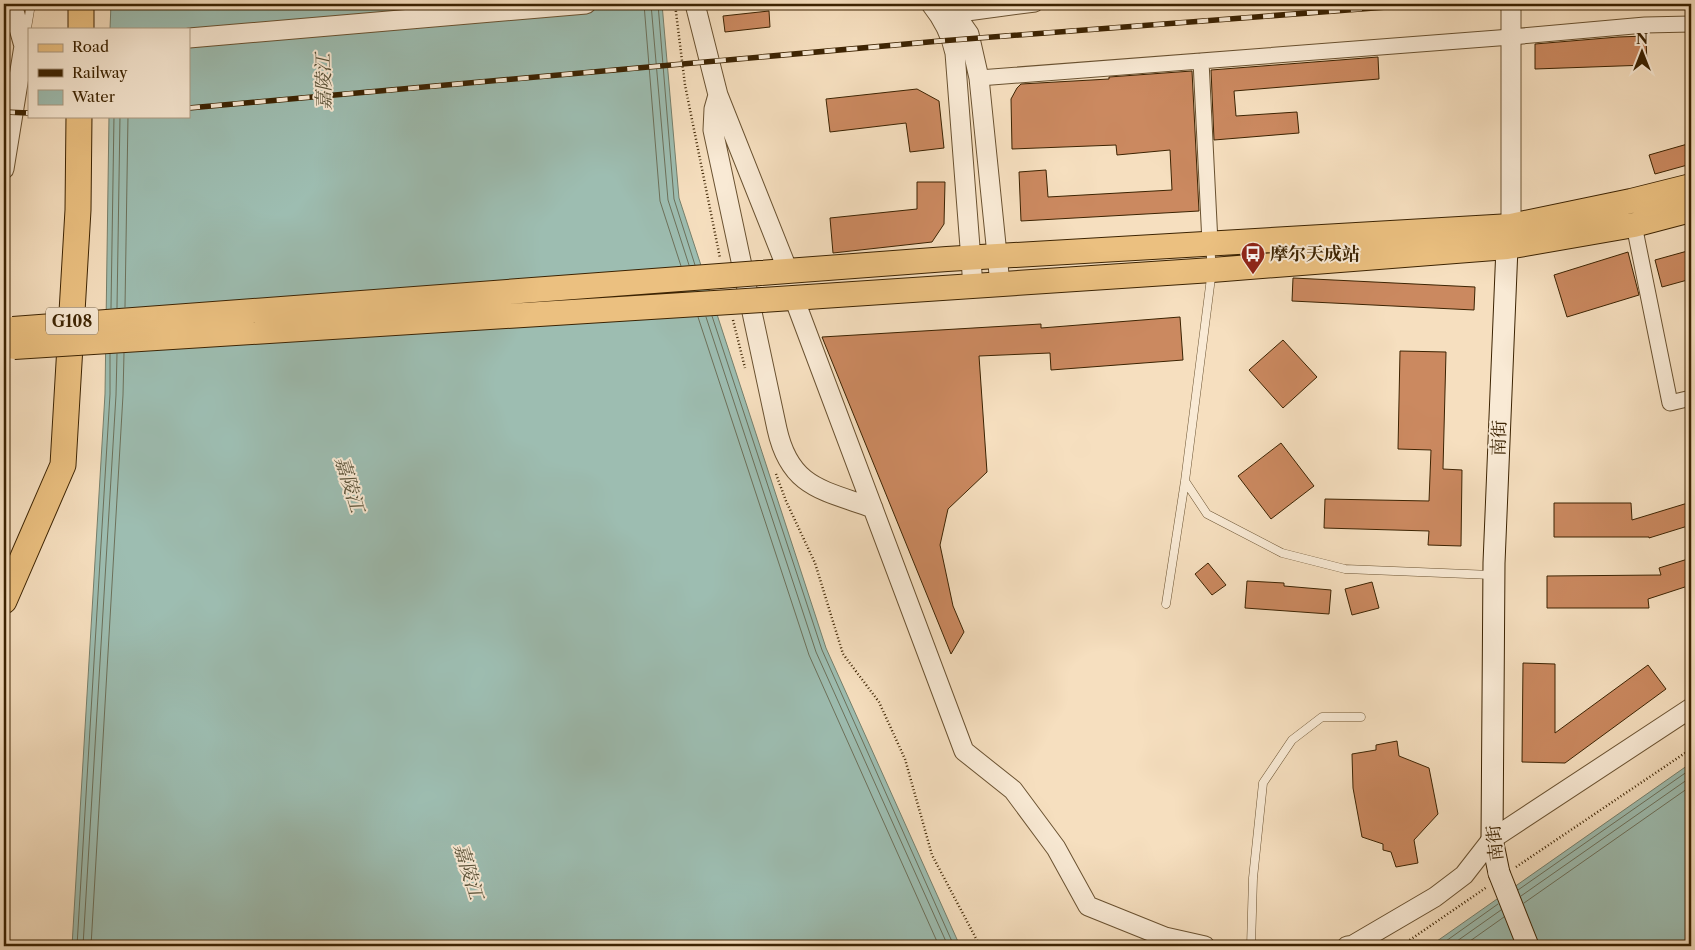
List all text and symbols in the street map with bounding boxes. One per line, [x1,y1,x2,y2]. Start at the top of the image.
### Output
legend [28,28,190,118]
north arrow [1618,28,1668,78]
text: N [1636,30,1648,48]
text: Road [72,37,109,56]
water label: 嘉陵江 [311,50,335,111]
text: Railway [72,63,128,82]
text: Water [71,87,116,106]
bus stop icon: 摩尔天成站 [1240,241,1266,275]
place label: 摩尔天成站 [1270,243,1360,265]
road number: G108 [46,308,98,334]
street label: 南街 [1487,420,1511,456]
water label: 嘉陵江 [330,454,370,518]
street label: 南街 [1482,824,1508,862]
water label: 嘉陵江 [449,841,489,905]

